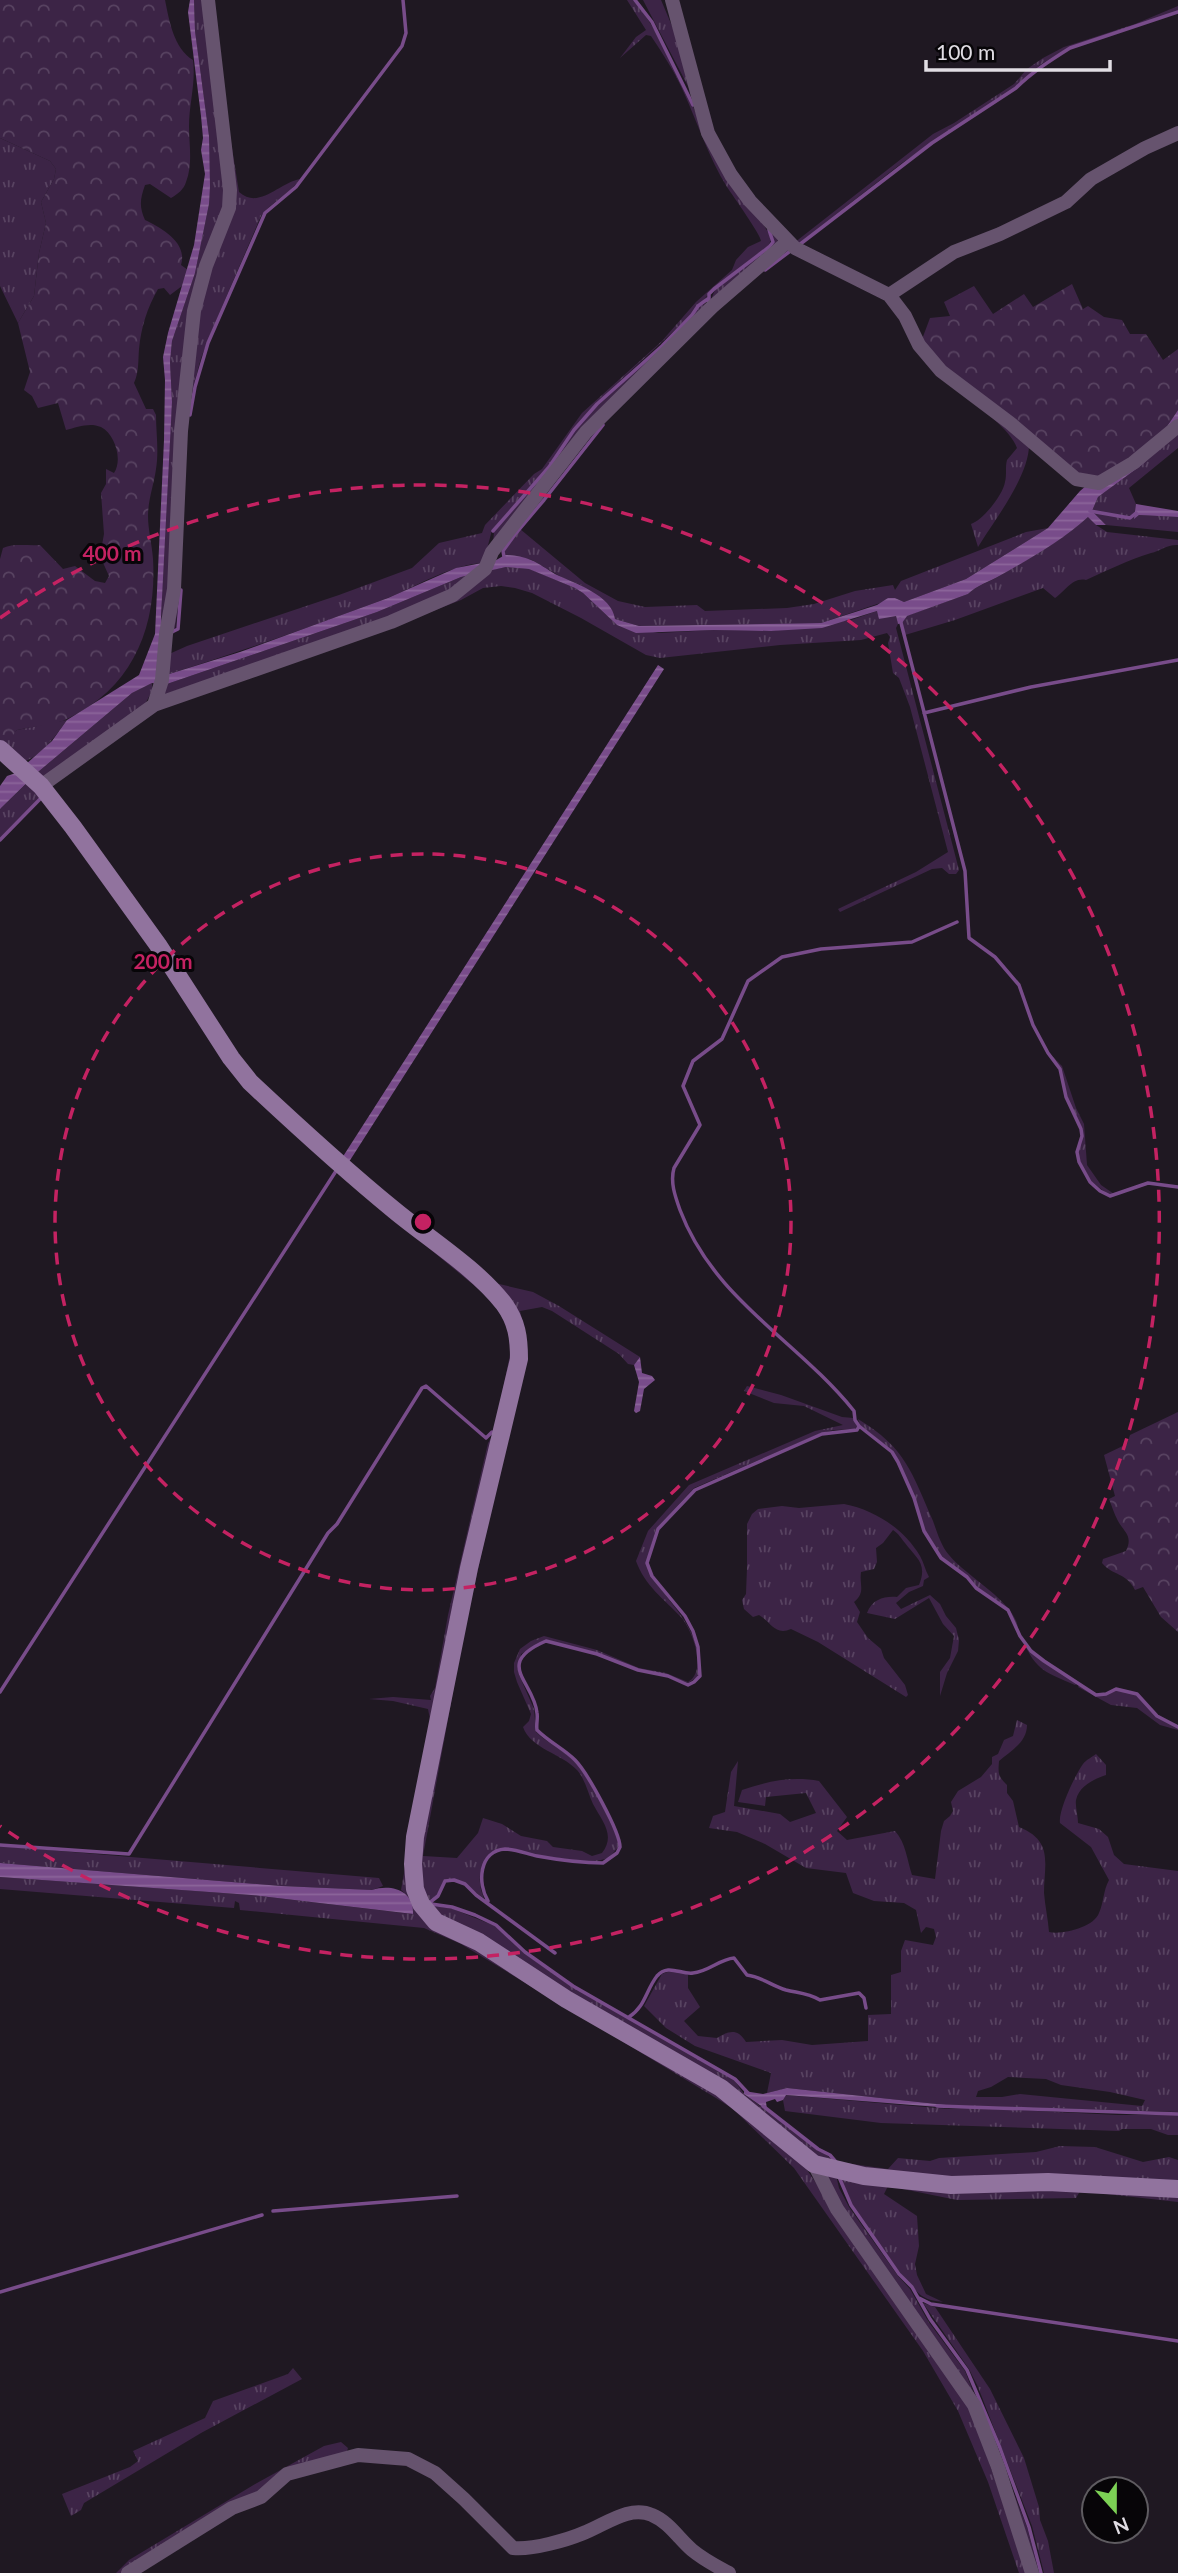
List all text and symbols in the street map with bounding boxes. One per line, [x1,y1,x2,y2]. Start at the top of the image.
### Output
scale bar [926,28,1110,72]
text: 100 m [936,39,995,64]
text: 400 m [82,540,142,565]
text: 200 m [133,948,193,973]
centre of rings [411,1210,435,1234]
north arrow [1080,2475,1150,2545]
text: N [1110,2513,1132,2540]

